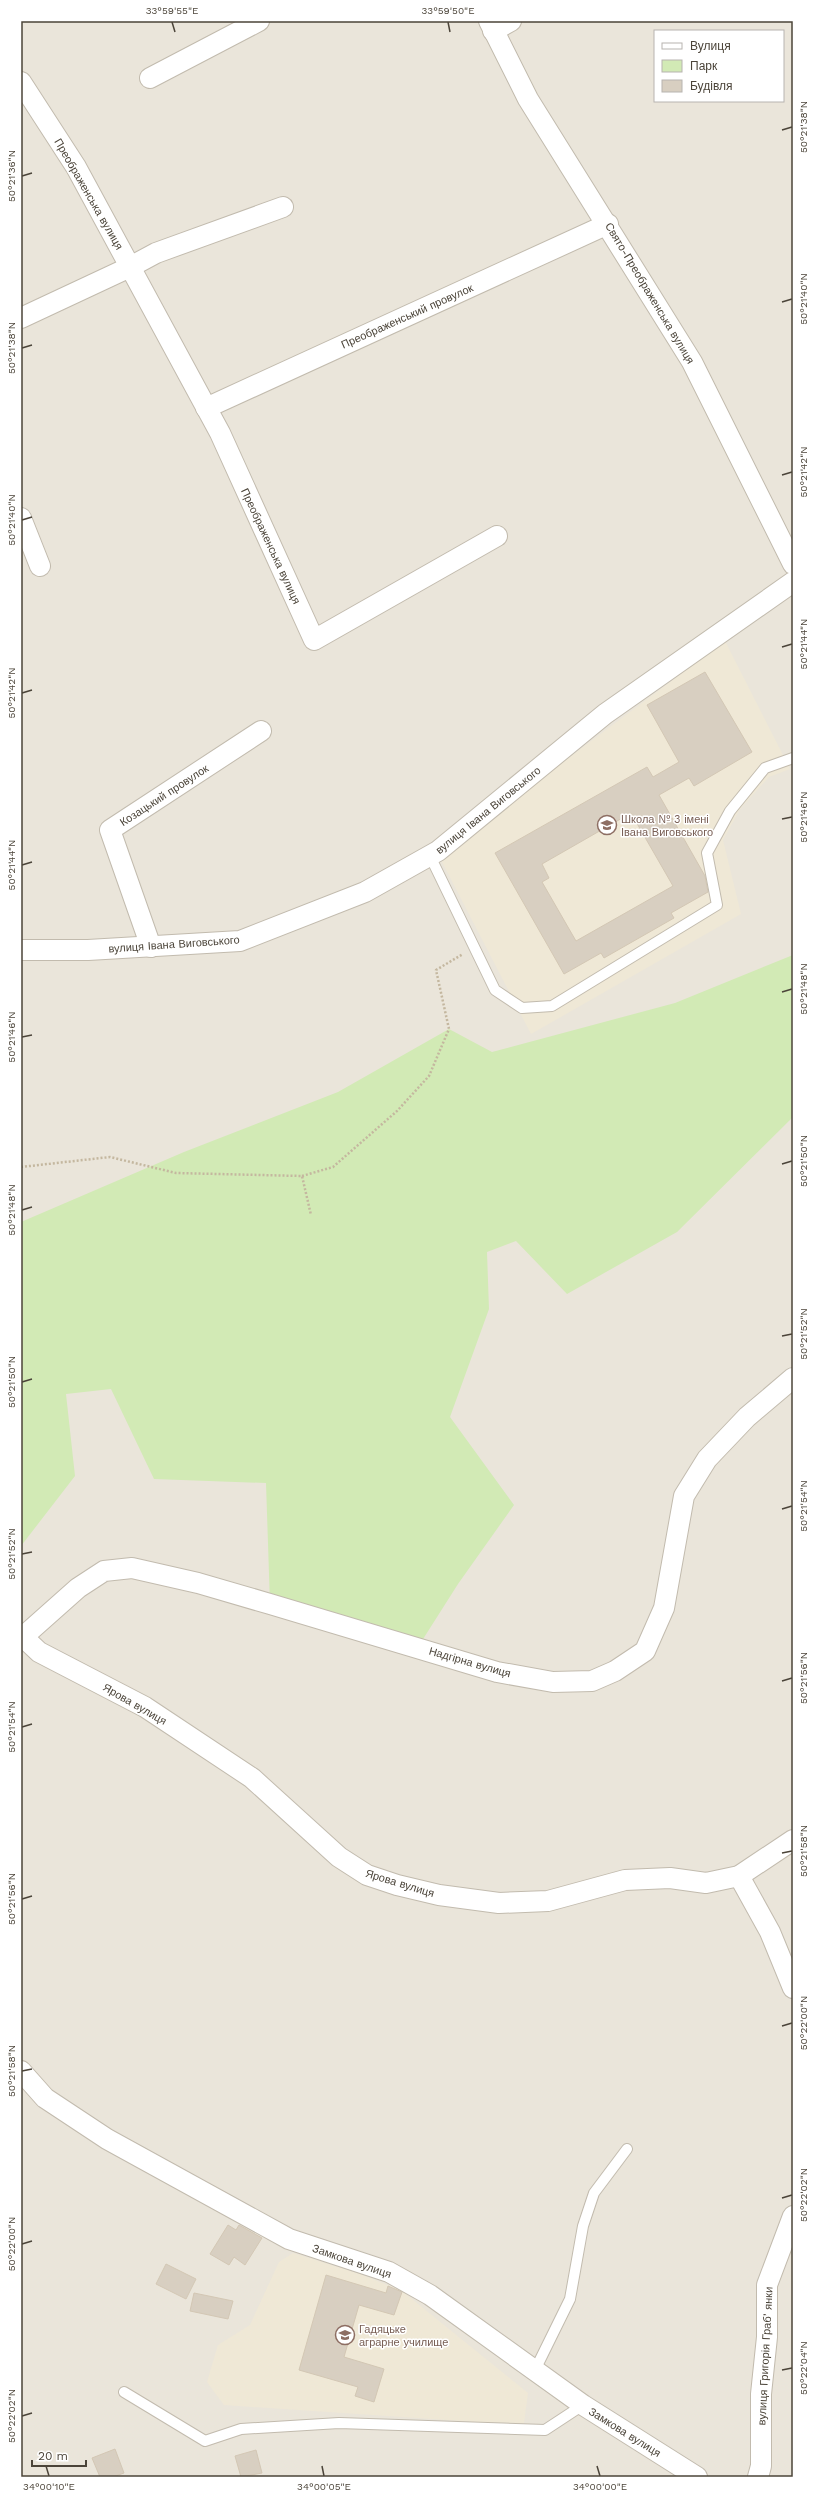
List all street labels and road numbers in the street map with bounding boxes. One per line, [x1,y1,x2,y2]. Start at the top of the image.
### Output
street label: Преображенська вулиця [51,136,126,252]
street label: Свято-Преображенська вулиця [602,220,697,366]
street label: Преображенський провулок [339,281,475,351]
street label: Преображенська вулиця [238,486,303,606]
street label: Козацький провулок [118,762,211,829]
street label: вулиця Івана Виговського [433,764,544,857]
street label: вулиця Івана Виговського [108,933,240,956]
street label: Надгірна вулиця [427,1645,512,1680]
street label: Ярова вулиця [101,1681,169,1728]
street label: Ярова вулиця [364,1867,436,1900]
street label: Замкова вулиця [311,2242,393,2281]
street label: вулиця Григорія Грабʼянки [755,2286,776,2426]
street label: Замкова вулиця [586,2405,663,2460]

